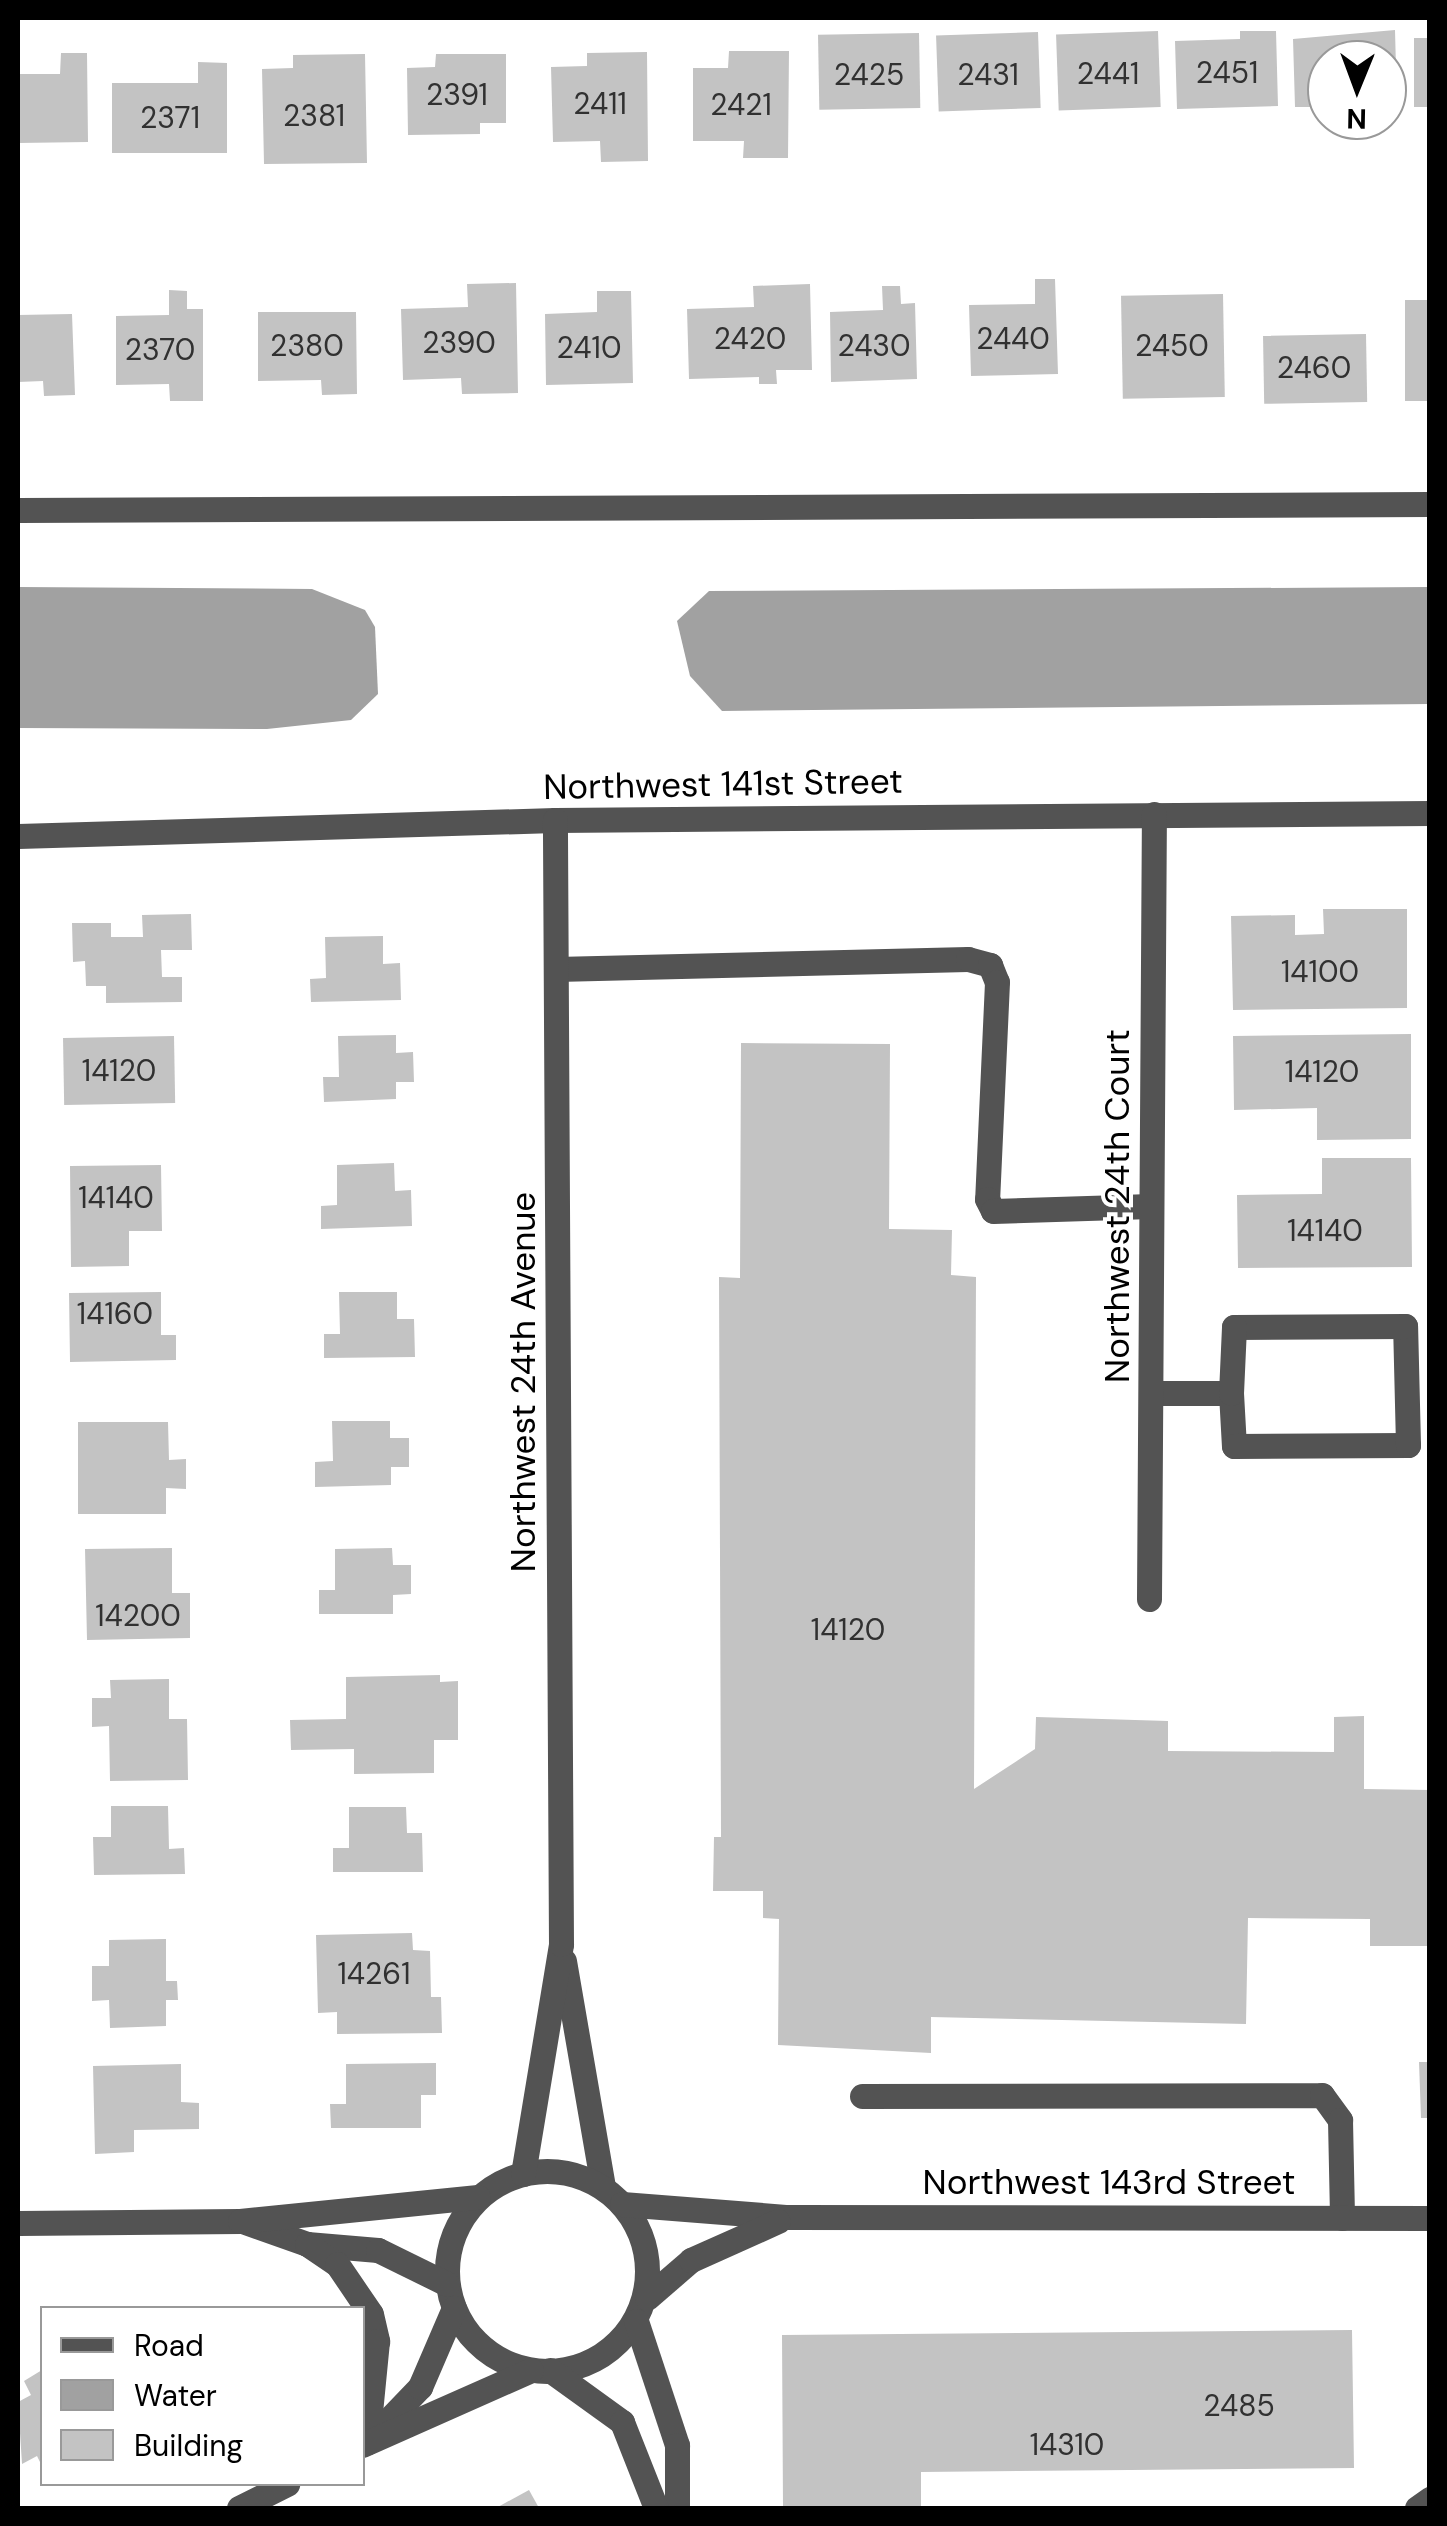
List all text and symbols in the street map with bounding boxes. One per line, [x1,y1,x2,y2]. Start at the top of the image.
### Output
north arrow [1307,40,1407,140]
house number: 2451 [1196,55,1258,91]
house number: 2441 [1077,56,1139,92]
house number: 2425 [834,57,904,93]
house number: 2431 [957,57,1019,93]
house number: 2391 [426,77,488,113]
house number: 2411 [573,86,627,122]
house number: 2421 [710,87,772,123]
house number: 2381 [283,98,345,134]
house number: 2371 [140,100,200,136]
text: N [1346,100,1367,137]
house number: 2420 [714,321,786,357]
house number: 2440 [976,321,1050,357]
house number: 2390 [422,325,496,361]
house number: 2380 [270,328,344,364]
house number: 2430 [837,328,911,364]
house number: 2450 [1135,328,1209,364]
house number: 2410 [557,330,621,366]
house number: 2370 [125,332,195,368]
house number: 2460 [1277,350,1351,386]
street label: Northwest 141st Street [543,760,903,808]
house number: 14100 [1281,954,1359,990]
street label: Northwest 24th Court [1096,1029,1138,1383]
house number: 14120 [82,1053,156,1089]
house number: 14120 [1285,1054,1359,1090]
house number: 14140 [78,1180,154,1216]
street label: Northwest 24th Avenue [502,1192,544,1572]
house number: 14140 [1287,1213,1363,1249]
house number: 14160 [77,1296,153,1332]
house number: 14200 [95,1598,181,1634]
house number: 14120 [811,1612,885,1648]
house number: 14261 [337,1956,411,1992]
street label: Northwest 143rd Street [922,2161,1296,2203]
legend [40,2306,365,2486]
text: Road [134,2326,204,2365]
text: Water [134,2376,217,2415]
house number: 2485 [1203,2388,1275,2424]
text: Building [134,2426,243,2465]
house number: 14310 [1030,2427,1104,2463]

